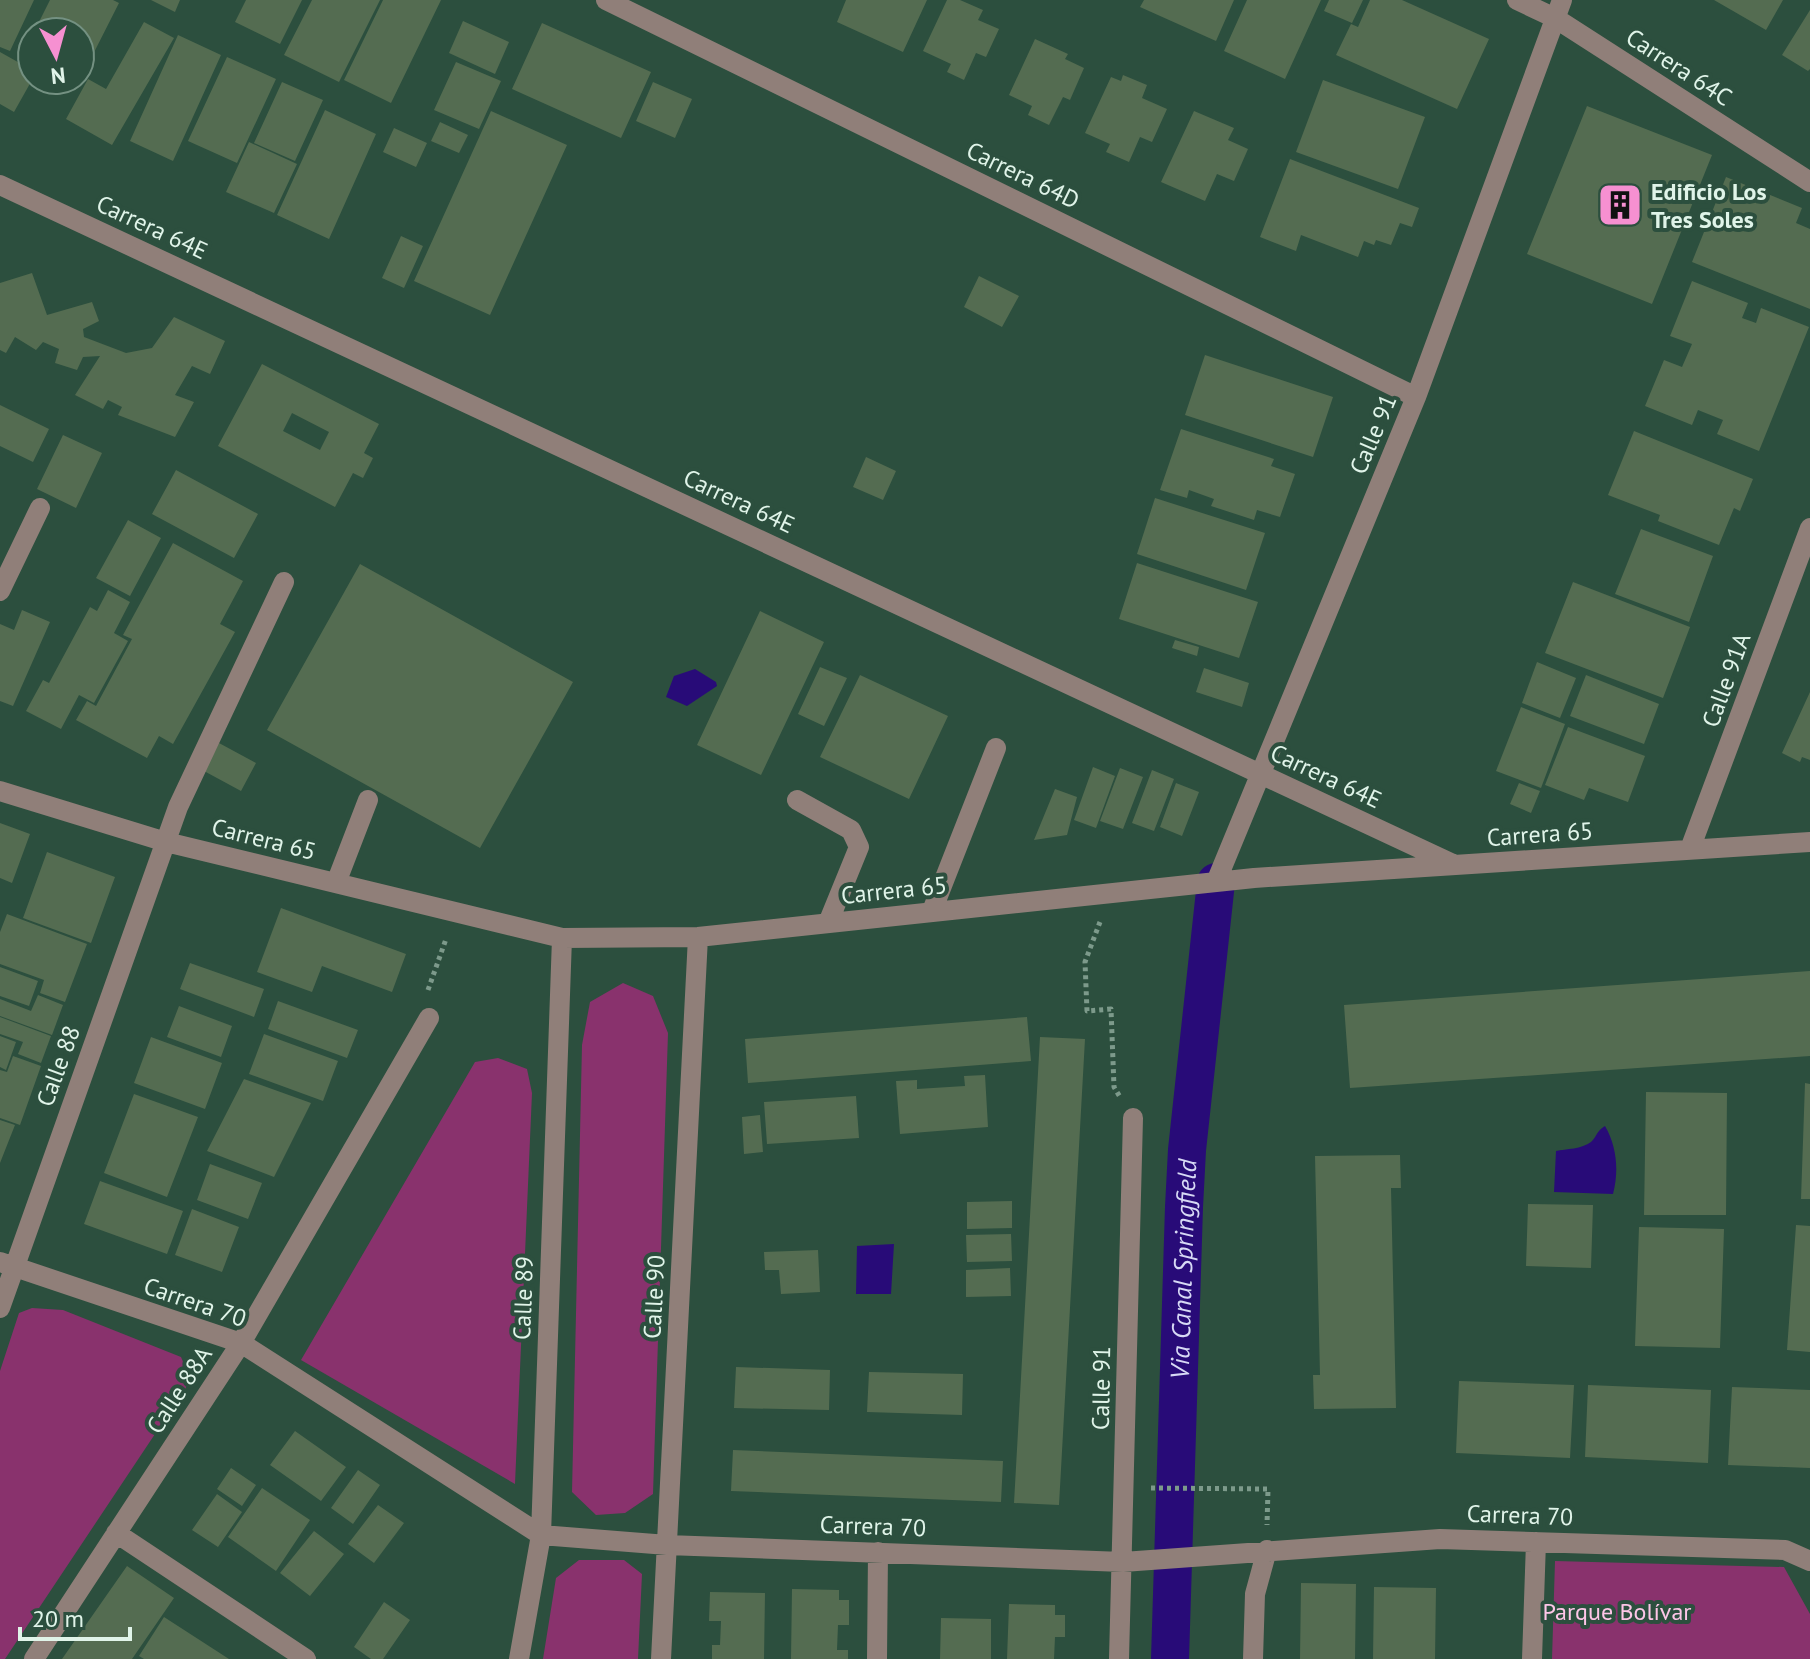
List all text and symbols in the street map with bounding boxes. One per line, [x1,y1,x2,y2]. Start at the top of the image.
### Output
north arrow [16,16,96,96]
street label: Carrera 64C [1620,21,1738,113]
text: N [49,61,67,91]
street label: Carrera 64D [961,134,1085,216]
place label: Edificio Los Tres Soles [1651,176,1767,235]
building icon: Edificio Los Tres Soles [1596,181,1644,229]
street label: Carrera 64E [91,188,213,266]
street label: Calle 91 [1342,389,1404,479]
street label: Carrera 64E [678,462,800,540]
street label: Calle 91A [1695,629,1757,731]
street label: Carrera 64E [1265,737,1387,815]
street label: Carrera 65 [209,811,319,867]
street label: Carrera 65 [1486,815,1594,853]
street label: Carrera 65 [839,869,949,911]
street label: Calle 88 [29,1021,87,1111]
water label: Via Canal Springfield [1162,1157,1203,1380]
street label: Calle 90 [636,1254,672,1340]
street label: Calle 89 [506,1255,540,1341]
street label: Carrera 70 [140,1270,250,1334]
street label: Calle 88A [139,1340,219,1440]
street label: Calle 91 [1085,1346,1117,1430]
street label: Carrera 70 [1466,1498,1574,1532]
street label: Carrera 70 [819,1509,927,1543]
scale bar [20,1591,130,1641]
park label: Parque Bolívar [1542,1596,1692,1627]
text: 20 m [32,1603,84,1634]

